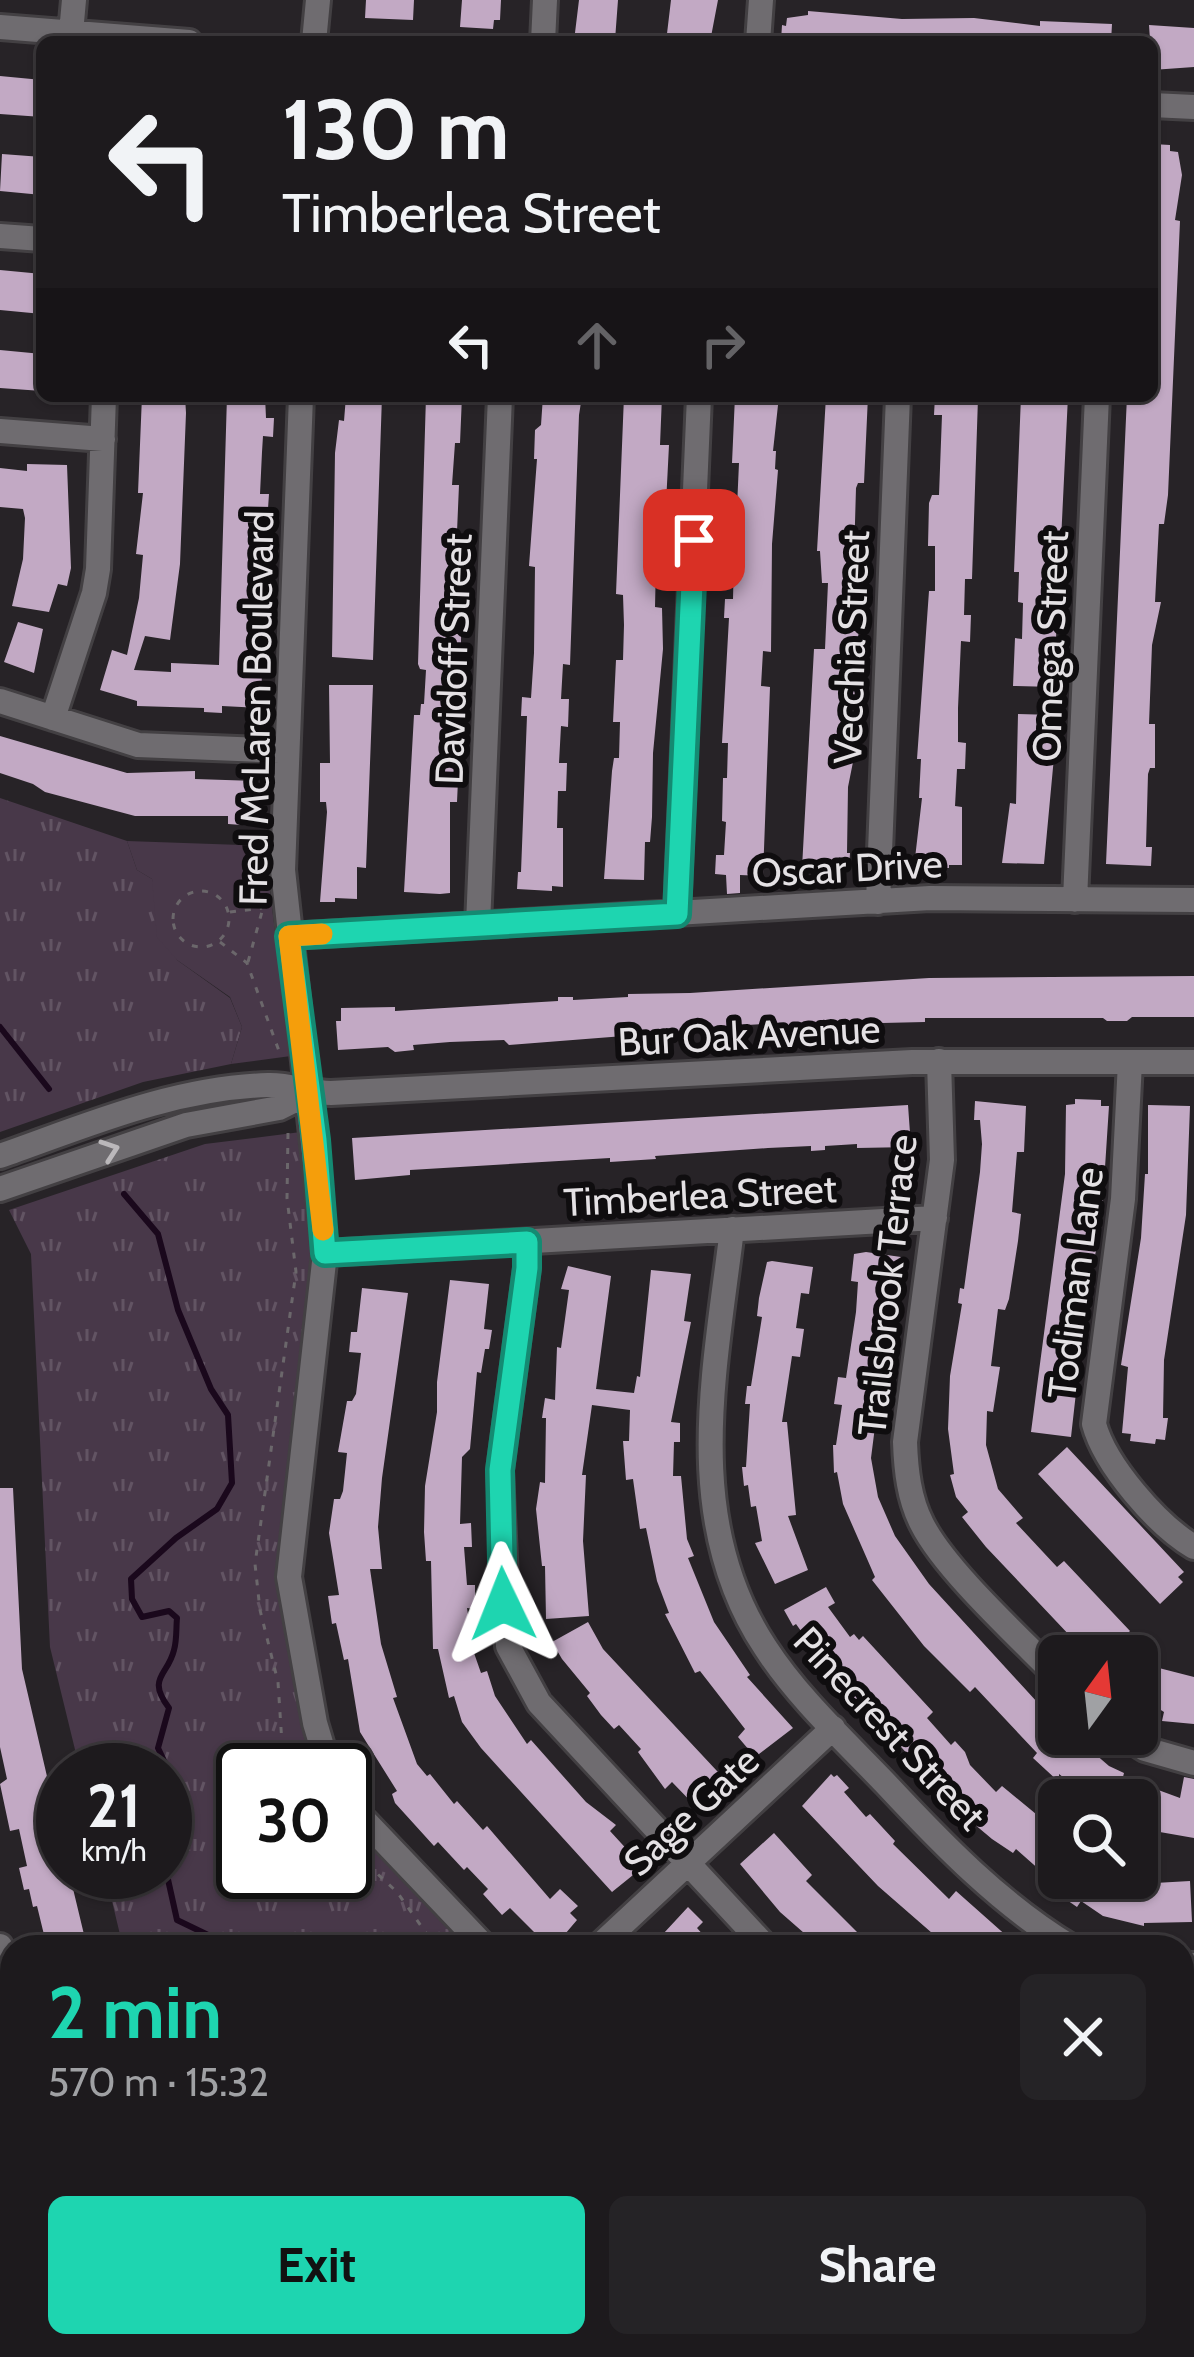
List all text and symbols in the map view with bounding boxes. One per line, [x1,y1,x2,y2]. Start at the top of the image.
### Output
text: 130 m [282,78,509,180]
icon: left [84,84,240,240]
text: Timberlea Street [282,180,661,246]
icon: left [438,312,504,378]
icon: ahead [564,312,630,378]
icon: right [690,312,756,378]
pin [643,489,745,591]
icon: arrive [661,507,727,573]
street label: Fred McLaren Boulevard [229,510,283,906]
street label: Vecchia Street [823,529,879,765]
street label: Omega Street [1022,530,1078,762]
street label: Davidoff Street [425,533,481,785]
street label: Oscar Drive [750,839,944,897]
street label: Bur Oak Avenue [616,1004,882,1066]
street label: Trailsbrook Terrace [847,1132,927,1438]
one-way arrow [99,1140,120,1164]
street label: Timberlea Street [562,1164,838,1226]
street label: Todiman Lane [1037,1165,1113,1401]
position arrow [440,1541,566,1667]
street label: Pinecrest Street [784,1617,996,1839]
north arrow [1038,1635,1158,1755]
map controls [1038,1635,1158,1899]
street label: Sage Gate [614,1736,768,1886]
speed limit sign: 30 [216,1743,372,1899]
text: 21 [87,1769,141,1842]
button: search [1038,1779,1158,1899]
text: km/h [81,1832,147,1869]
text: 2 min [48,1969,222,2056]
button: close [1020,1974,1146,2100]
text: 570 m · 15:32 [48,2058,269,2106]
button: Exit [48,2196,585,2334]
button: Share [609,2196,1146,2334]

